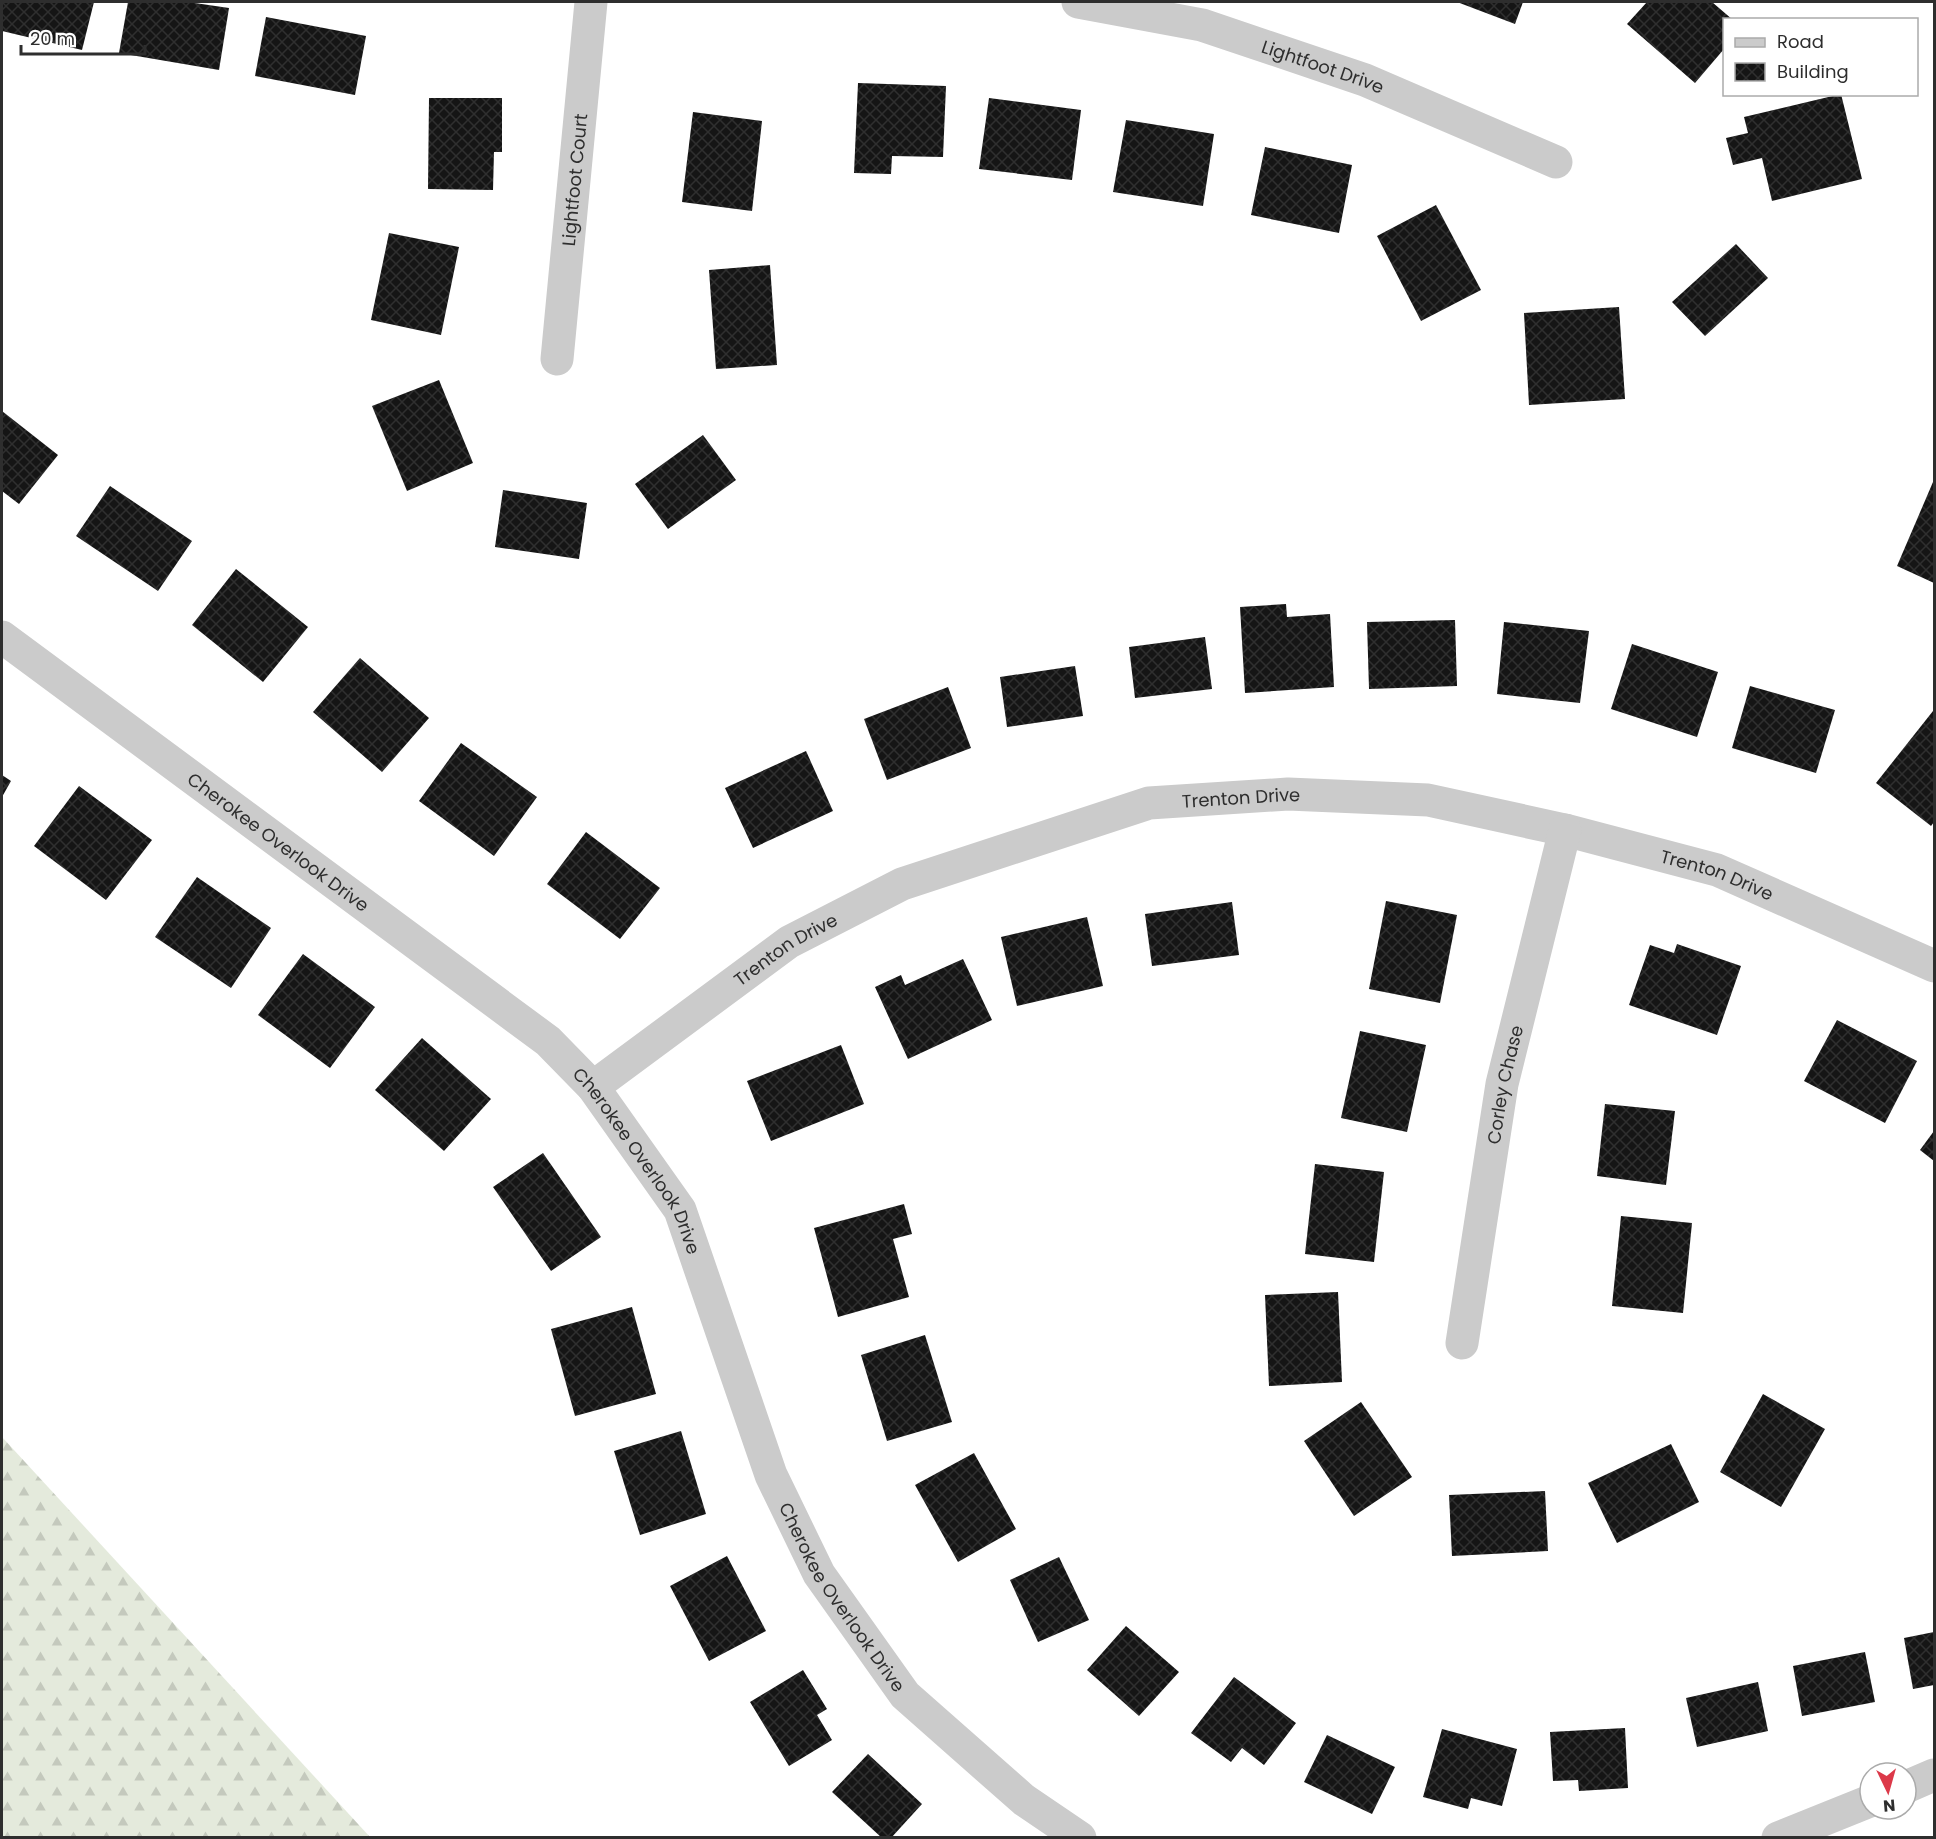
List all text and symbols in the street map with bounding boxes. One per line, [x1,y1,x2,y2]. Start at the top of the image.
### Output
scale bar [21,18,146,56]
legend [1723,18,1918,96]
text: 20 m [30,26,75,51]
text: Road [1777,29,1824,54]
street label: Lightfoot Drive [1259,34,1388,99]
text: Building [1777,59,1849,84]
street label: Lightfoot Court [555,112,593,247]
street label: Cherokee Overlook Drive [183,766,374,917]
street label: Trenton Drive [1181,781,1301,813]
street label: Trenton Drive [1658,843,1778,906]
street label: Trenton Drive [728,907,841,991]
street label: Corley Chase [1480,1022,1529,1146]
street label: Cherokee Overlook Drive [568,1061,707,1257]
street label: Cherokee Overlook Drive [773,1498,911,1697]
north arrow [1858,1761,1918,1821]
text: N [1882,1793,1896,1817]

